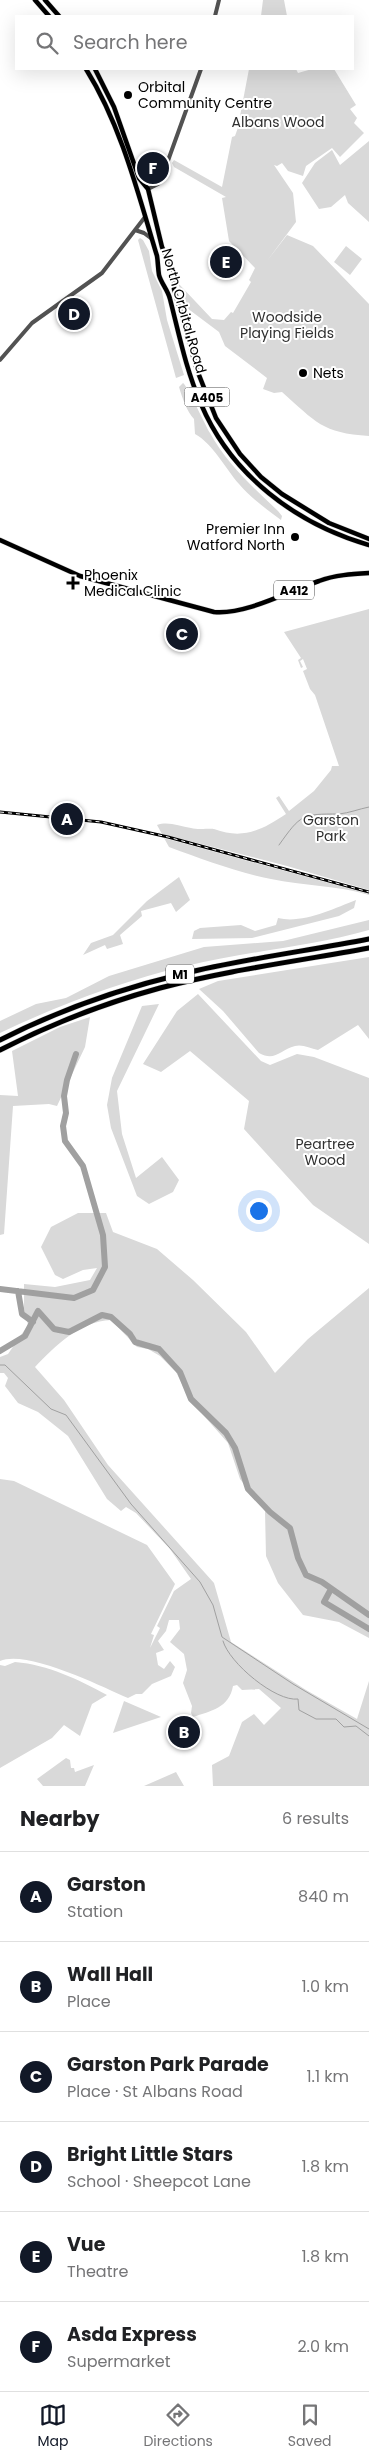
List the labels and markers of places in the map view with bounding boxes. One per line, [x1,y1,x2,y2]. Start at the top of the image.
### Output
place label: Orbital Community Centre [138,77,272,113]
marker: Orbital Community Centre [122,89,134,101]
pin: F [137,149,169,187]
pin: E [210,243,242,281]
pin: D [58,295,90,333]
place label: Nets [313,363,344,383]
marker: Nets [297,367,309,379]
place label: Premier Inn Watford North [187,519,285,555]
marker: Premier Inn Watford North [289,531,301,543]
place label: Phoenix Medical Clinic [84,565,181,601]
marker: Phoenix Medical Clinic [66,576,80,590]
pin: C [166,615,198,653]
pin: A [51,800,83,838]
pin: B [168,1713,200,1751]

